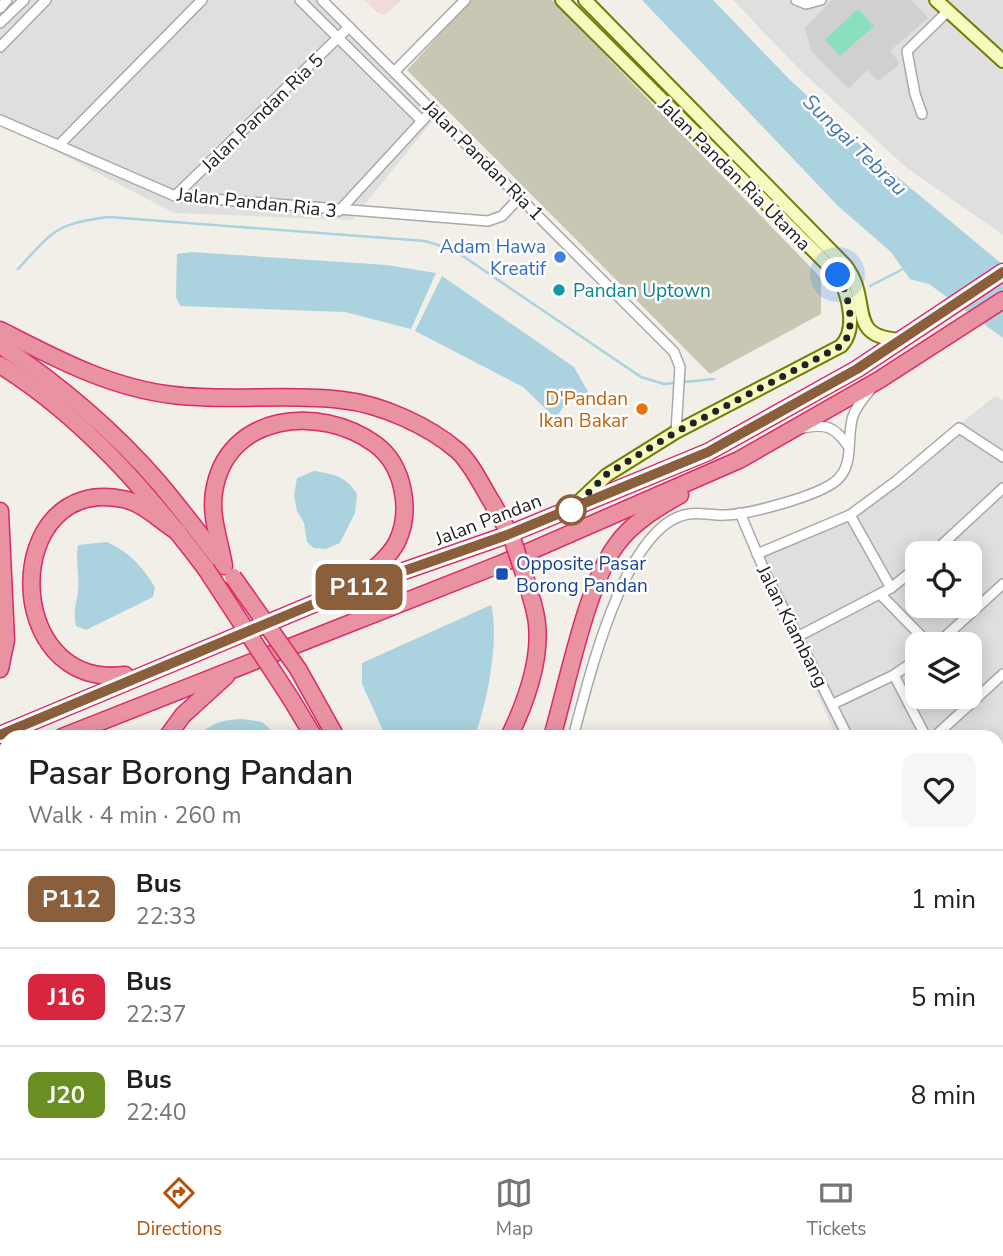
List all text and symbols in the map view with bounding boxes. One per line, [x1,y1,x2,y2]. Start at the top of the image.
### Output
street label: Jalan Pandan Ria 5 [195,48,329,178]
water label: Sungai Tebrau [797,88,913,202]
street label: Jalan Pandan Ria Utama [652,92,816,257]
street label: Jalan Pandan Ria 1 [417,94,549,227]
street label: Jalan Pandan Ria 3 [175,182,338,224]
place label: Adam Hawa Kreatif [440,234,547,282]
marker: Adam Hawa Kreatif [552,249,568,265]
your location [820,257,855,292]
place label: Pandan Uptown [573,278,711,304]
marker: Pandan Uptown [551,282,567,298]
place label: D'Pandan Ikan Bakar [539,386,628,434]
marker: D'Pandan Ikan Bakar [634,401,650,417]
street label: Jalan Pandan [431,488,545,552]
unlabelled marker [556,495,586,525]
map controls [905,541,982,709]
button: locate [905,541,982,618]
place label: Opposite Pasar Borong Pandan [516,551,648,599]
street label: Jalan Kiambang [750,560,834,692]
line badge: P112 [310,564,408,610]
marker: Opposite Pasar Borong Pandan [494,566,510,582]
text: P112 [330,571,388,603]
button: layers [905,632,982,709]
text: Pasar Borong Pandan [28,751,353,796]
button: heart [902,753,976,827]
text: Walk · 4 min · 260 m [28,800,241,831]
text: Bus [136,866,182,901]
text: 1 min [911,882,976,917]
text: P112 [42,883,101,915]
text: 22:33 [136,901,196,932]
text: Bus [126,964,172,999]
text: 5 min [911,980,976,1015]
text: J16 [48,981,85,1013]
text: 22:37 [126,999,186,1030]
text: Bus [126,1062,172,1097]
text: 8 min [911,1078,976,1113]
text: J20 [48,1079,85,1111]
text: 22:40 [126,1097,186,1128]
tab: Directions [137,1174,222,1242]
tab: Map [495,1174,533,1242]
tab: Tickets [807,1174,866,1242]

